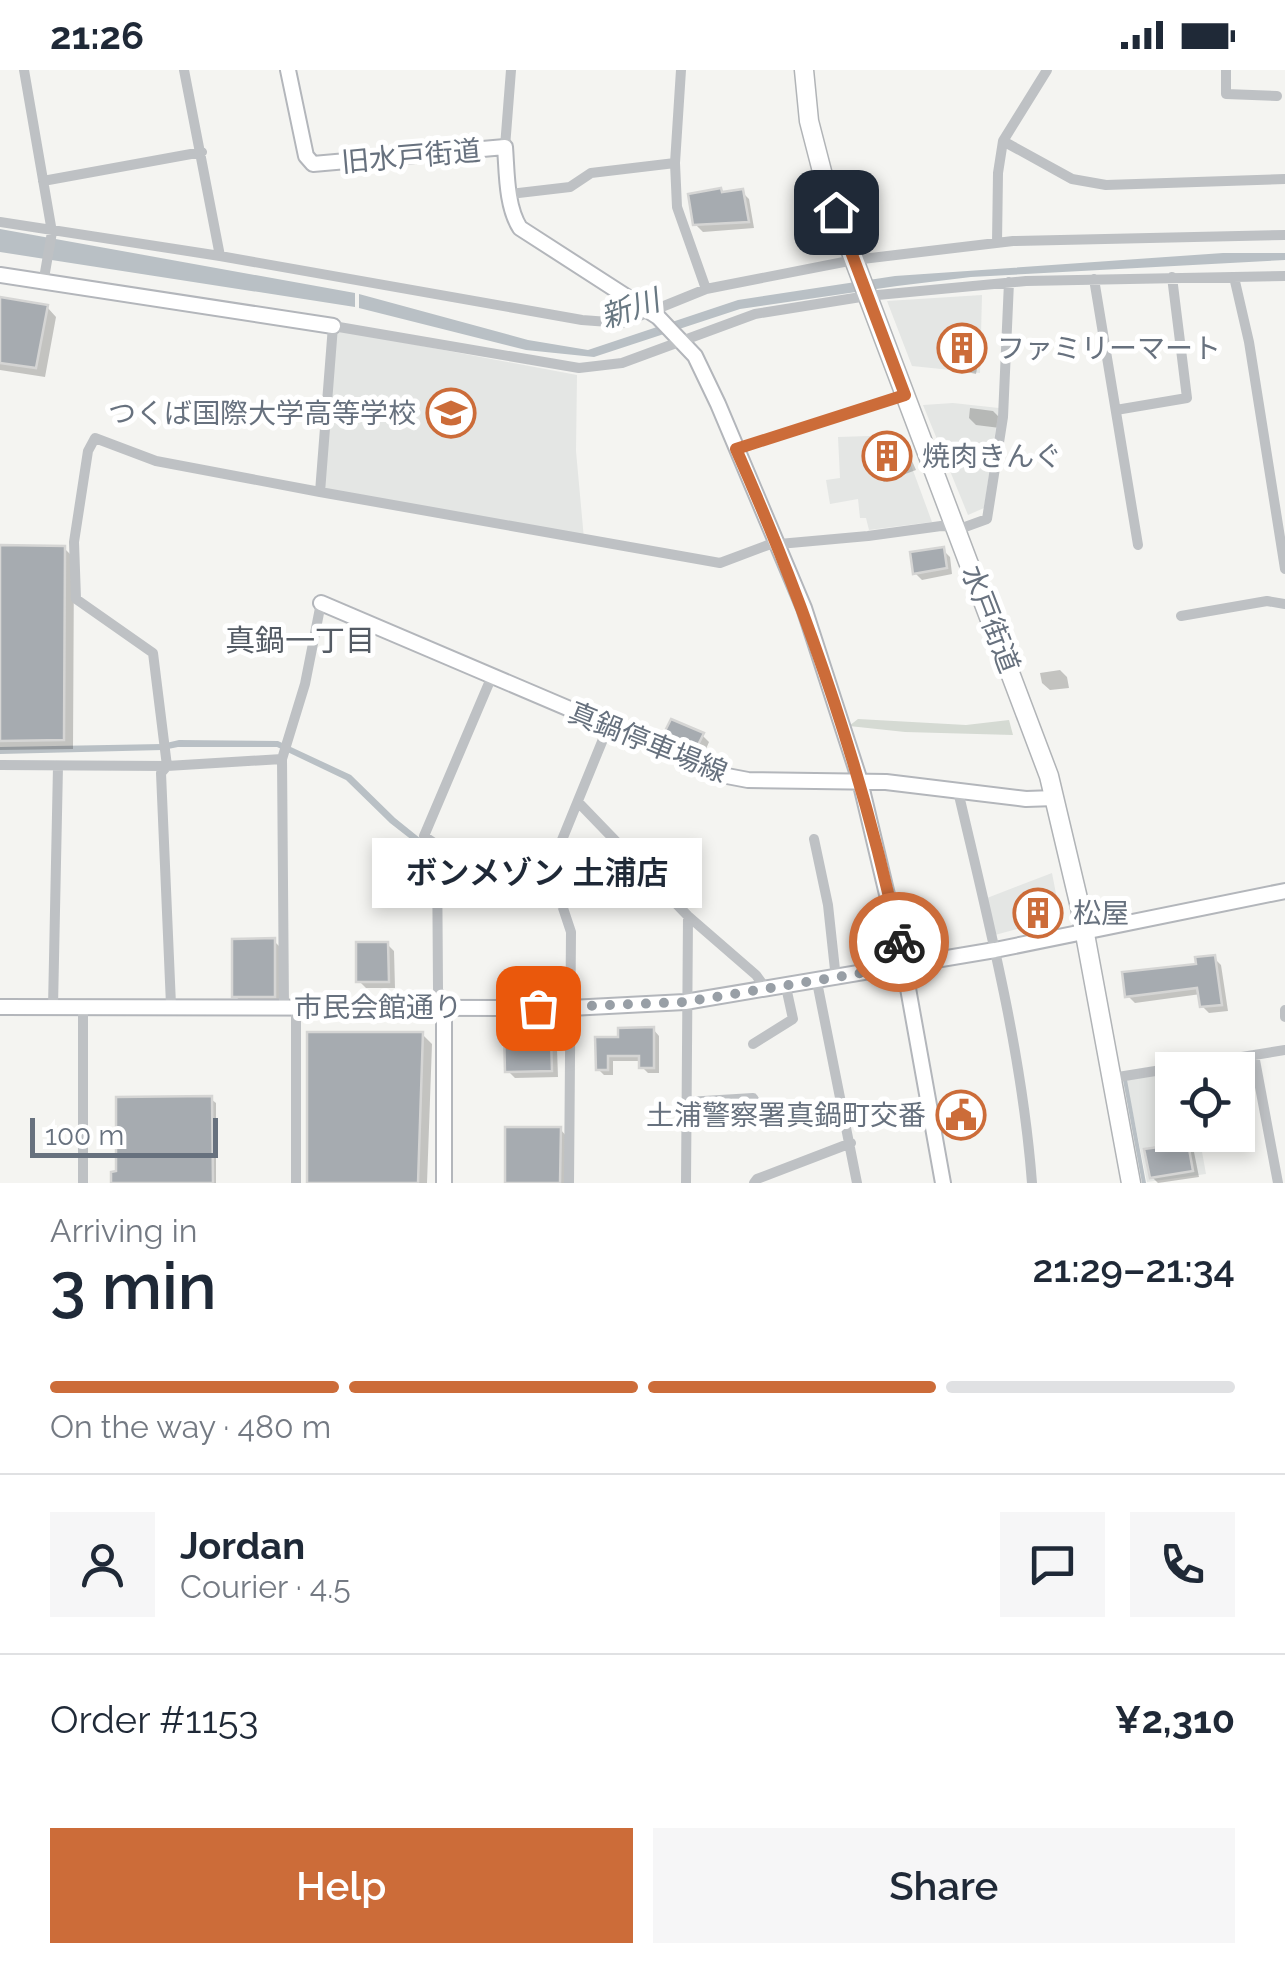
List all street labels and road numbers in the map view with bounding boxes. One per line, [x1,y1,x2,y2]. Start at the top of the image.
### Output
street label: 旧水戸街道 [340,134,482,179]
street label: 水戸街道 [955,561,1026,677]
street label: 真鍋停車場線 [564,696,732,789]
street label: 市民会館通り [294,991,462,1024]

